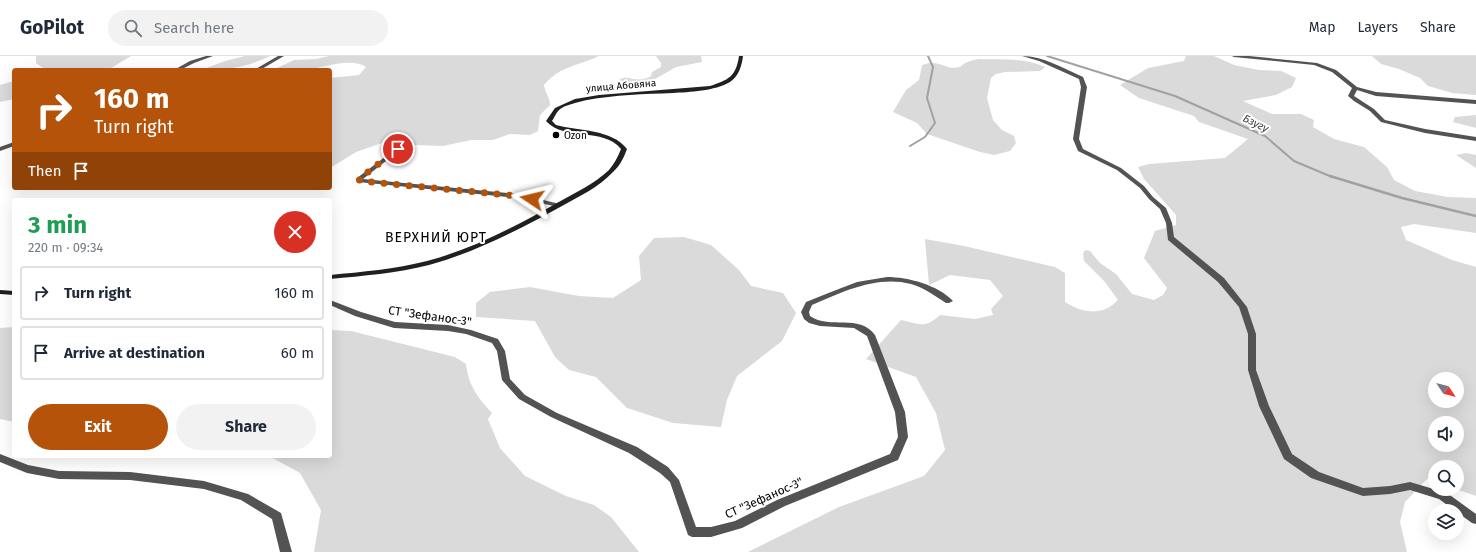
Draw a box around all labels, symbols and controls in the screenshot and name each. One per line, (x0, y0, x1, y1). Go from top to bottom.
search box (108, 10, 388, 46)
text: GoPilot (20, 16, 84, 39)
icon: search (122, 17, 144, 39)
text: Search here (154, 19, 234, 37)
text: Map (1309, 19, 1335, 36)
text: Layers (1357, 19, 1398, 36)
text: Share (1420, 19, 1456, 36)
street label: улица Абовяна (586, 77, 657, 95)
text: 160 m (94, 82, 169, 115)
icon: right (28, 84, 80, 136)
water label: Бзугу (1241, 112, 1271, 135)
text: Turn right (94, 116, 174, 138)
marker: Ozon (551, 130, 561, 140)
place label: Ozon (564, 130, 587, 142)
pin (381, 132, 415, 166)
icon: arrive (387, 138, 409, 160)
icon: arrive (70, 160, 92, 182)
text: Then (28, 162, 62, 180)
position arrow (511, 178, 553, 220)
text: 3 min (28, 211, 87, 239)
button: close (274, 211, 316, 253)
district label: ВЕРХНИЙ ЮРТ (385, 229, 487, 246)
text: 220 m · 09:34 (28, 240, 103, 255)
icon: right (30, 282, 52, 304)
text: Turn right (64, 284, 131, 302)
text: 160 m (274, 284, 314, 302)
street label: СТ "Зефанос-3" (387, 303, 473, 329)
icon: arrive (30, 342, 52, 364)
text: Arrive at destination (64, 344, 205, 362)
text: 60 m (281, 344, 314, 362)
north arrow (1428, 372, 1464, 408)
map controls (1428, 372, 1464, 540)
button: Exit (28, 404, 168, 450)
button: Share (176, 404, 316, 450)
button: sound (1428, 416, 1464, 452)
button: search (1428, 460, 1464, 496)
street label: СТ "Зефанос-3" (723, 474, 805, 521)
button: layers (1428, 504, 1464, 540)

